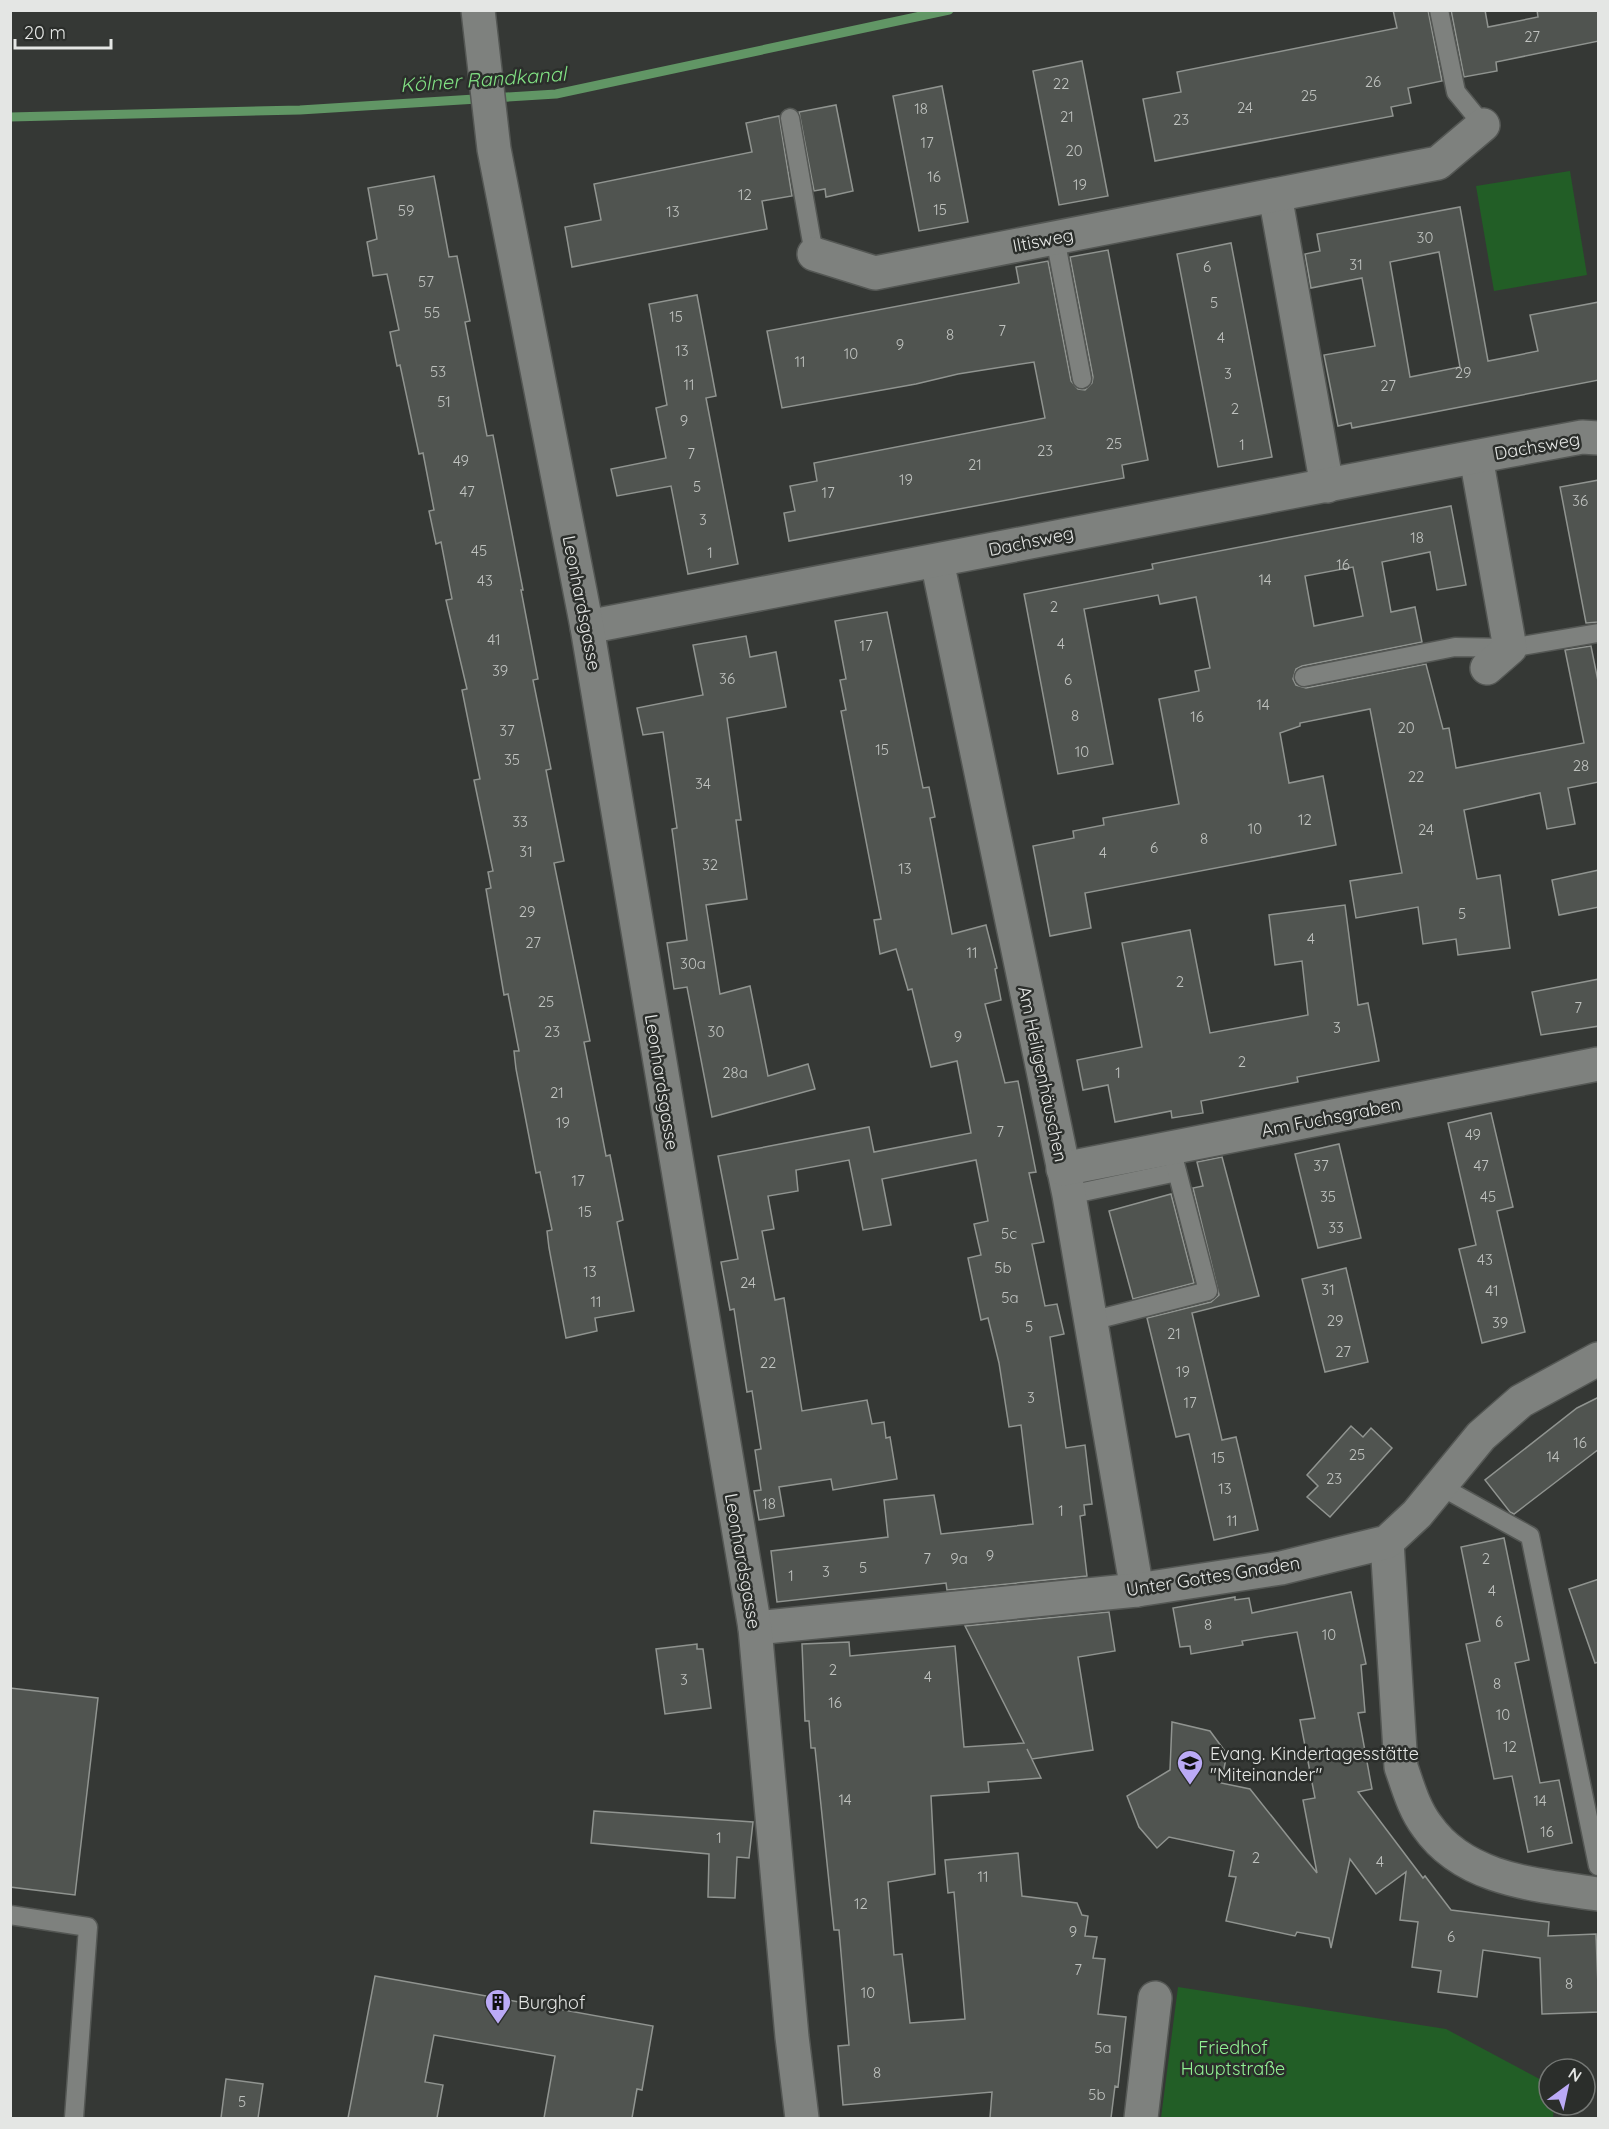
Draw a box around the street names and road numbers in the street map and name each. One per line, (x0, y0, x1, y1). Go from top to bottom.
street label: Iltisweg (1010, 223, 1076, 257)
street label: Dachsweg (1492, 427, 1582, 465)
street label: Dachsweg (986, 521, 1076, 561)
street label: Leonhardsgasse (558, 533, 606, 673)
street label: Am Heiligenhäuschen (1013, 984, 1073, 1164)
street label: Leonhardsgasse (640, 1012, 684, 1152)
street label: Am Fuchsgraben (1259, 1092, 1403, 1142)
street label: Leonhardsgasse (720, 1491, 766, 1631)
street label: Unter Gottes Gnaden (1124, 1551, 1302, 1601)

